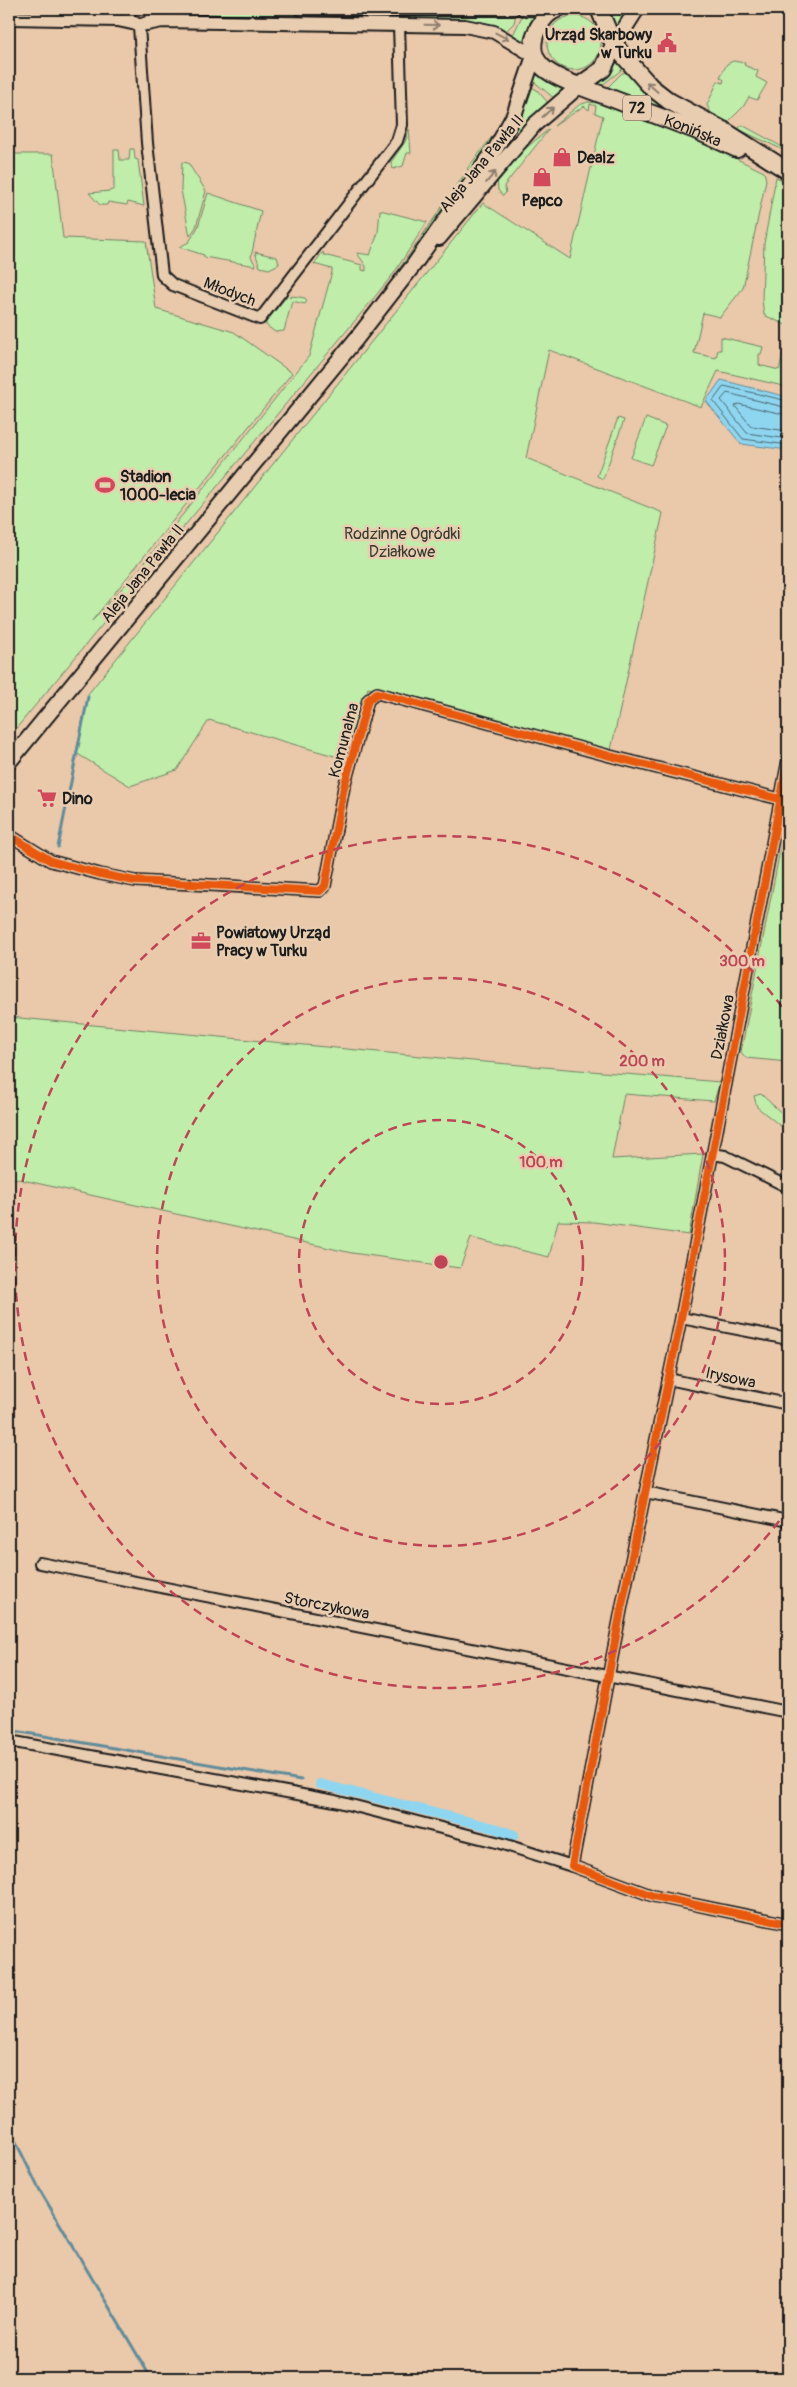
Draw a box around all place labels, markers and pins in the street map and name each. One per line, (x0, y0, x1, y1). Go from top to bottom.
place label: Urząd Skarbowy w Turku (545, 25, 652, 63)
public building icon: Urząd Skarbowy w Turku (656, 32, 678, 54)
shop icon: Dealz (551, 146, 573, 168)
place label: Dealz (577, 148, 615, 168)
shop icon: Pepco (531, 166, 553, 188)
place label: Pepco (522, 191, 563, 211)
place label: Stadion 1000-lecia (120, 467, 197, 505)
sports icon: Stadion 1000-lecia (94, 474, 116, 496)
supermarket icon: Dino (36, 787, 58, 809)
place label: Dino (62, 789, 93, 809)
place label: Powiatowy Urząd Pracy w Turku (216, 923, 331, 961)
office icon: Powiatowy Urząd Pracy w Turku (190, 930, 212, 952)
centre of rings (432, 1253, 450, 1271)

